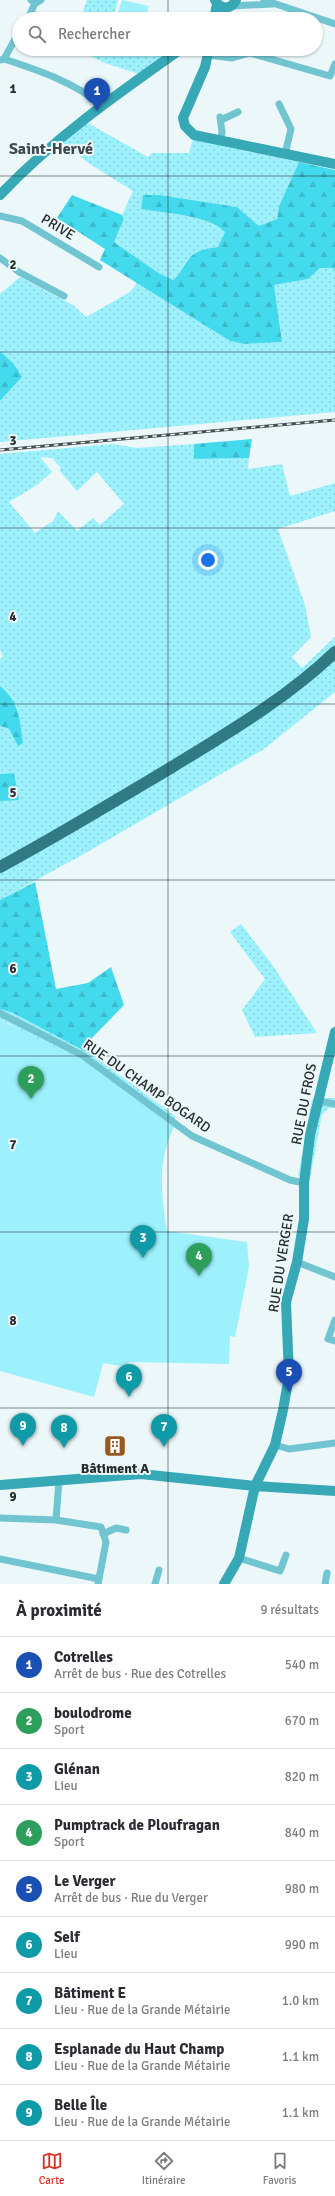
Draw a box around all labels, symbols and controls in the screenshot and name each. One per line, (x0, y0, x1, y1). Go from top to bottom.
search box (12, 12, 323, 56)
icon: search (26, 23, 48, 45)
text: Rechercher (58, 25, 131, 43)
pin: 1 (84, 78, 110, 111)
text: 1 (9, 81, 17, 97)
district label: Saint-Hervé (9, 139, 93, 159)
street label: PRIVE (38, 210, 78, 244)
text: 2 (9, 257, 17, 273)
text: 3 (9, 433, 17, 449)
your location (198, 550, 218, 570)
text: 4 (9, 609, 17, 625)
text: 5 (9, 785, 17, 801)
text: 6 (9, 961, 17, 977)
street label: RUE DU CHAMP BOGARD (80, 1036, 214, 1136)
street label: RUE DU FROS (288, 1062, 320, 1146)
pin: 2 (18, 1066, 44, 1099)
text: 7 (9, 1137, 17, 1153)
street label: RUE DU VERGER (265, 1212, 297, 1314)
pin: 3 (130, 1225, 156, 1258)
pin: 4 (186, 1243, 212, 1276)
text: 8 (9, 1313, 17, 1329)
pin: 5 (276, 1359, 302, 1392)
pin: 6 (116, 1364, 142, 1397)
pin: 9 (10, 1413, 36, 1446)
pin: 7 (151, 1414, 177, 1447)
pin: 8 (51, 1415, 77, 1448)
building icon: Bâtiment A (102, 1433, 128, 1459)
place label: Bâtiment A (81, 1460, 149, 1477)
text: 9 (9, 1489, 17, 1505)
text: À proximité (16, 1600, 102, 1621)
text: 9 résultats (260, 1602, 319, 1618)
text: Cotrelles (54, 1648, 113, 1666)
text: 1 (25, 1657, 33, 1673)
text: 540 m (285, 1657, 319, 1673)
text: Arrêt de bus · Rue des Cotrelles (54, 1666, 226, 1682)
text: boulodrome (54, 1704, 132, 1722)
text: 2 (25, 1713, 33, 1729)
text: 670 m (285, 1713, 319, 1729)
text: Sport (54, 1722, 84, 1738)
text: Glénan (54, 1760, 100, 1778)
text: 3 (25, 1769, 33, 1785)
text: 820 m (285, 1769, 319, 1785)
text: Lieu (54, 1778, 78, 1794)
text: Pumptrack de Ploufragan (54, 1816, 220, 1834)
text: 4 (25, 1825, 33, 1841)
text: 840 m (285, 1825, 319, 1841)
text: Sport (54, 1834, 84, 1850)
text: Le Verger (54, 1872, 116, 1890)
text: 5 (25, 1881, 33, 1897)
text: 980 m (285, 1881, 319, 1897)
text: Arrêt de bus · Rue du Verger (54, 1890, 208, 1906)
text: Self (54, 1928, 80, 1946)
text: 6 (25, 1937, 33, 1953)
text: 990 m (285, 1937, 319, 1953)
text: Lieu (54, 1946, 78, 1962)
text: Bâtiment E (54, 1984, 126, 2002)
text: 7 (25, 1993, 33, 2009)
text: 1.0 km (282, 1993, 319, 2009)
text: Lieu · Rue de la Grande Métairie (54, 2002, 231, 2018)
text: Esplanade du Haut Champ (54, 2040, 224, 2058)
text: 8 (25, 2049, 33, 2065)
text: 1.1 km (282, 2049, 319, 2065)
text: Lieu · Rue de la Grande Métairie (54, 2058, 231, 2074)
text: Belle Île (54, 2096, 107, 2114)
text: 9 (25, 2105, 33, 2121)
text: 1.1 km (282, 2105, 319, 2121)
text: Lieu · Rue de la Grande Métairie (54, 2114, 231, 2130)
tab: Carte (39, 2150, 64, 2187)
tab: Itinéraire (142, 2150, 185, 2187)
tab: Favoris (263, 2150, 296, 2187)

